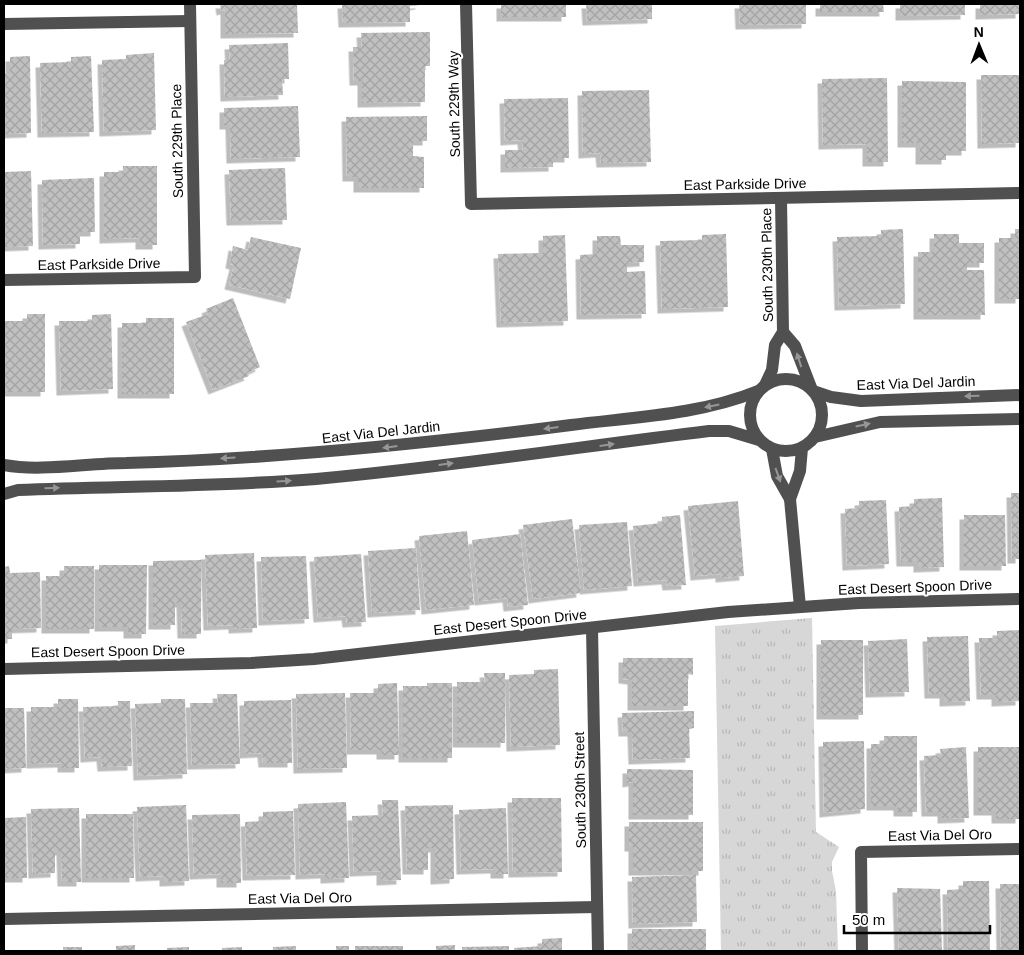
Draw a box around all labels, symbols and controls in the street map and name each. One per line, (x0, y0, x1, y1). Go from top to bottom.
north arrow (954, 20, 1004, 70)
text: N (974, 24, 984, 40)
street label: South 229th Way (445, 50, 463, 158)
street label: South 229th Place (168, 83, 186, 198)
street label: East Parkside Drive (683, 175, 807, 193)
street label: South 230th Place (758, 207, 776, 322)
street label: East Parkside Drive (37, 255, 161, 273)
one-way arrow (795, 352, 803, 367)
street label: East Via Del Jardin (856, 373, 976, 393)
one-way arrow (963, 392, 979, 400)
one-way arrow (704, 402, 720, 410)
street label: East Via Del Jardin (321, 418, 441, 446)
one-way arrow (855, 421, 870, 429)
one-way arrow (543, 424, 559, 432)
one-way arrow (600, 440, 616, 448)
one-way arrow (381, 443, 397, 451)
one-way arrow (219, 455, 235, 463)
one-way arrow (438, 460, 454, 468)
one-way arrow (774, 468, 782, 483)
one-way arrow (277, 477, 293, 485)
one-way arrow (44, 484, 60, 492)
street label: East Desert Spoon Drive (838, 576, 992, 598)
street label: East Desert Spoon Drive (433, 606, 588, 638)
street label: East Desert Spoon Drive (31, 642, 185, 660)
street label: South 230th Street (571, 731, 589, 849)
street label: East Via Del Oro (888, 826, 992, 844)
street label: East Via Del Oro (248, 889, 352, 907)
scale bar (844, 902, 990, 934)
text: 50 m (852, 911, 885, 928)

